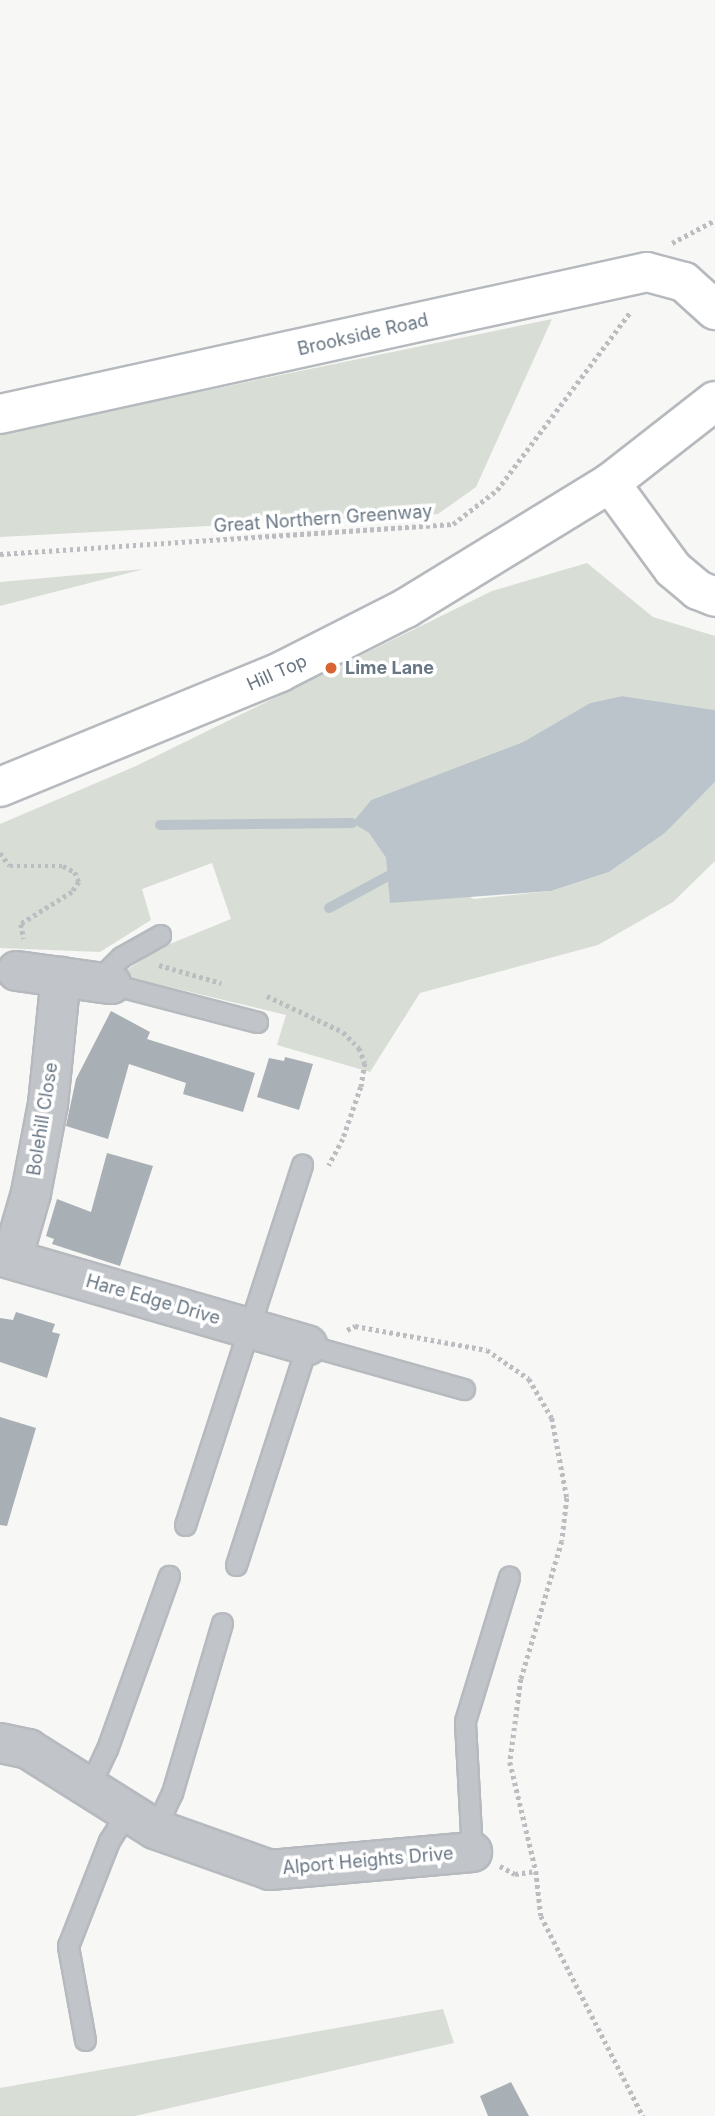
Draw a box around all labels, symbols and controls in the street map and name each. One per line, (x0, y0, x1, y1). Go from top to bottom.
street label: Brookside Road (295, 309, 431, 361)
street label: Great Northern Greenway (213, 501, 433, 537)
street label: Hill Top (244, 650, 310, 696)
place label: Lime Lane (345, 657, 434, 679)
marker: Lime Lane (323, 660, 339, 676)
street label: Bolehill Close (23, 1061, 63, 1177)
street label: Hare Edge Drive (83, 1271, 223, 1329)
street label: Alport Heights Drive (282, 1843, 454, 1879)

